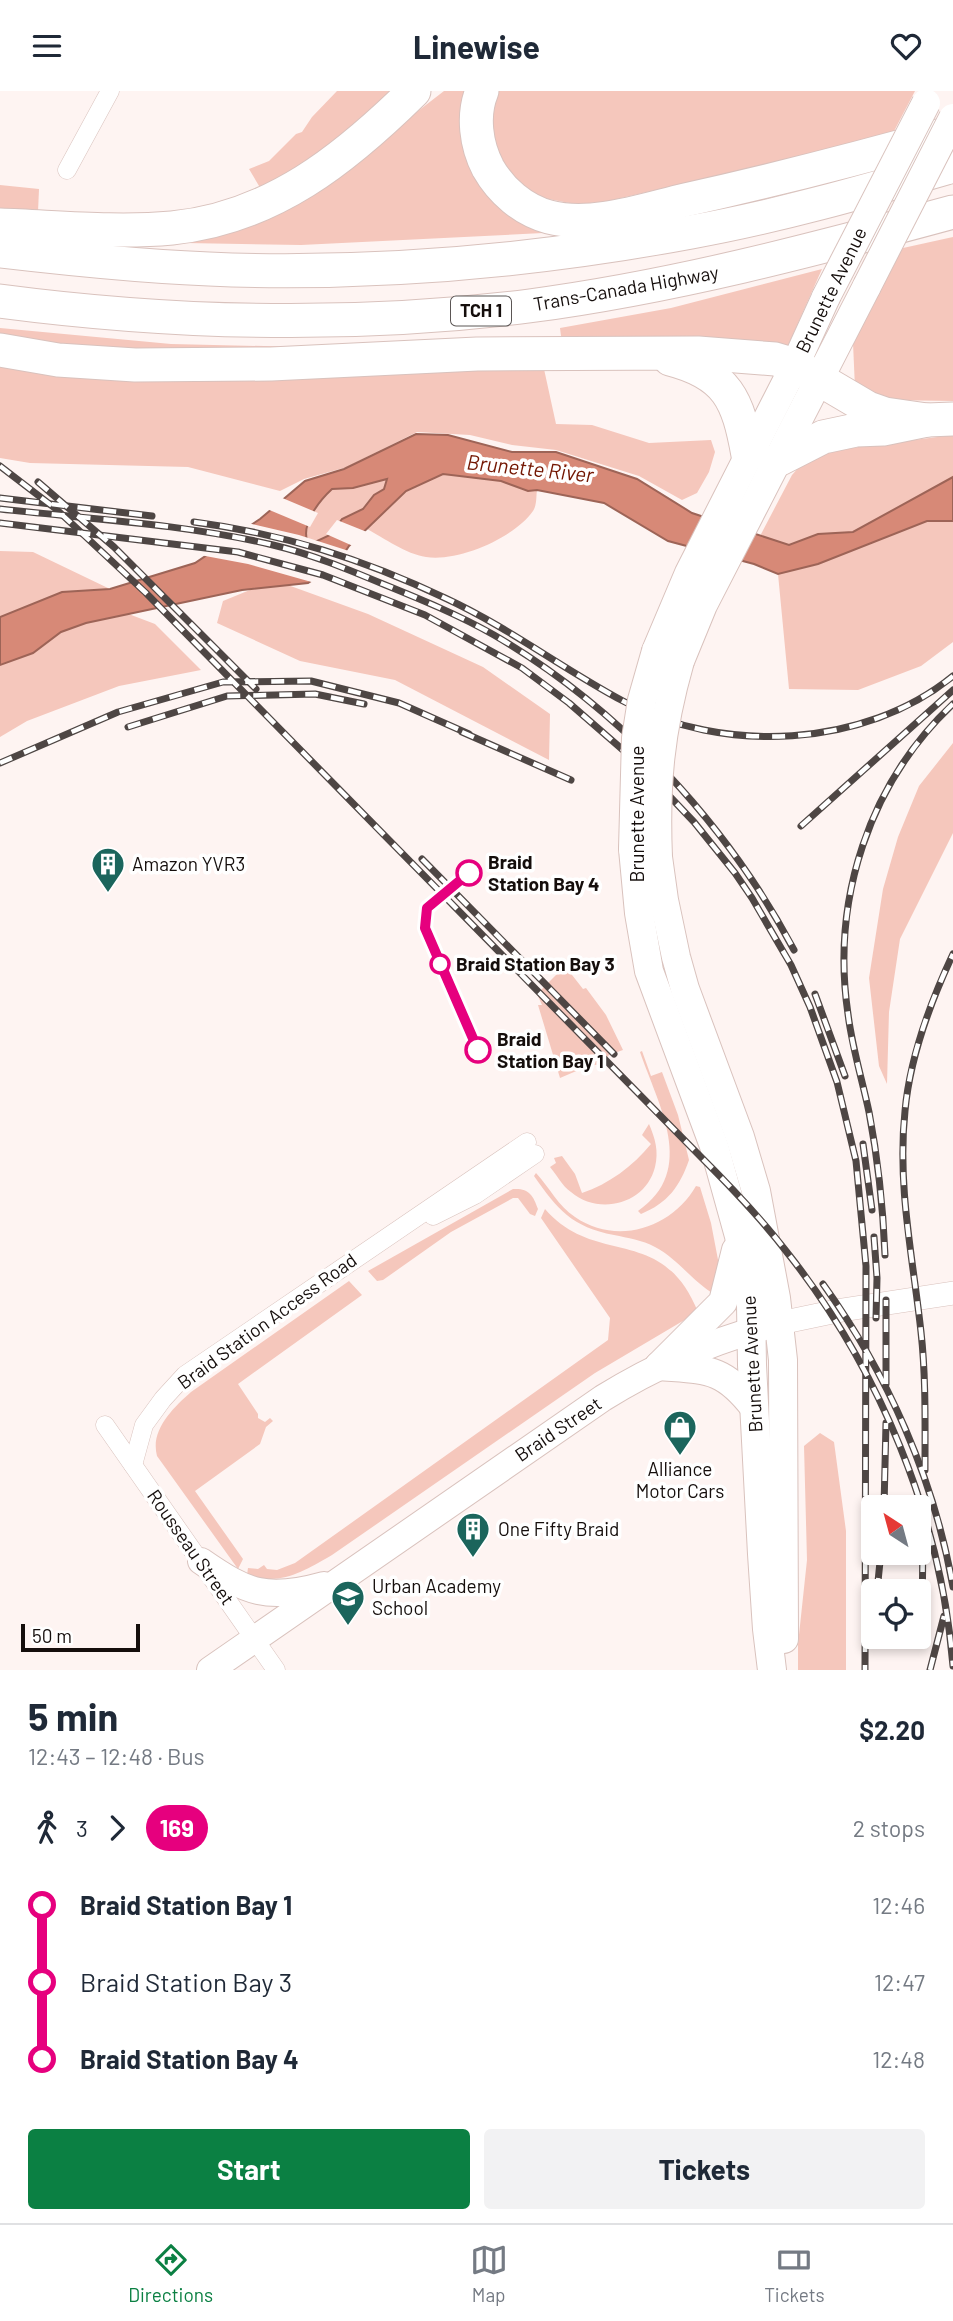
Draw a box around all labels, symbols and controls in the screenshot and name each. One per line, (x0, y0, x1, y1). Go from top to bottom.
icon: menu (28, 27, 66, 65)
text: Linewise (413, 27, 540, 65)
icon: heart (887, 27, 925, 65)
street label: Brunette Avenue (790, 223, 871, 356)
street label: Trans-Canada Highway (532, 260, 720, 315)
road number: TCH 1 (451, 296, 511, 325)
water label: Brunette River (466, 448, 595, 487)
street label: Brunette Avenue (625, 746, 648, 882)
building icon: Amazon YVR3 (89, 845, 127, 894)
place label: Braid Station Bay 4 (488, 850, 600, 895)
place label: Amazon YVR3 (132, 852, 245, 875)
marker: Braid Station Bay 4 (456, 860, 482, 886)
place label: Braid Station Bay 3 (456, 952, 615, 975)
marker: Braid Station Bay 3 (430, 954, 450, 974)
place label: Braid Station Bay 1 (497, 1027, 604, 1072)
marker: Braid Station Bay 1 (465, 1037, 491, 1063)
street label: Braid Station Access Road (173, 1248, 361, 1393)
street label: Brunette Avenue (736, 1295, 767, 1433)
street label: Braid Street (510, 1391, 605, 1466)
shop icon: Alliance Motor Cars (661, 1408, 699, 1457)
place label: Alliance Motor Cars (636, 1457, 724, 1502)
street label: Rousseau Street (143, 1485, 240, 1609)
north arrow (861, 1495, 931, 1565)
map controls (861, 1495, 931, 1649)
building icon: One Fifty Braid (454, 1510, 492, 1559)
place label: One Fifty Braid (498, 1517, 619, 1540)
place label: Urban Academy School (372, 1574, 501, 1619)
school or university icon: Urban Academy School (329, 1578, 367, 1627)
button: locate (861, 1579, 931, 1649)
scale bar (21, 1621, 140, 1653)
text: 50 m (32, 1624, 72, 1647)
text: 5 min (28, 1693, 118, 1739)
text: $2.20 (859, 1714, 925, 1745)
text: 12:43 – 12:48 · Bus (28, 1742, 205, 1770)
icon: walk (28, 1809, 66, 1847)
icon: forward (98, 1809, 136, 1847)
text: 169 (160, 1813, 194, 1842)
text: 3 (76, 1814, 88, 1842)
text: 2 stops (853, 1814, 925, 1842)
text: Braid Station Bay 1 (80, 1889, 292, 1920)
text: 12:46 (872, 1891, 925, 1919)
text: Braid Station Bay 3 (80, 1966, 292, 1997)
text: 12:47 (874, 1968, 925, 1996)
text: Braid Station Bay 4 (80, 2043, 299, 2074)
text: 12:48 (872, 2045, 925, 2073)
button: Start (28, 2129, 470, 2209)
button: Tickets (484, 2129, 925, 2209)
tab: Directions (128, 2241, 213, 2306)
tab: Map (470, 2241, 508, 2306)
tab: Tickets (764, 2241, 825, 2306)

